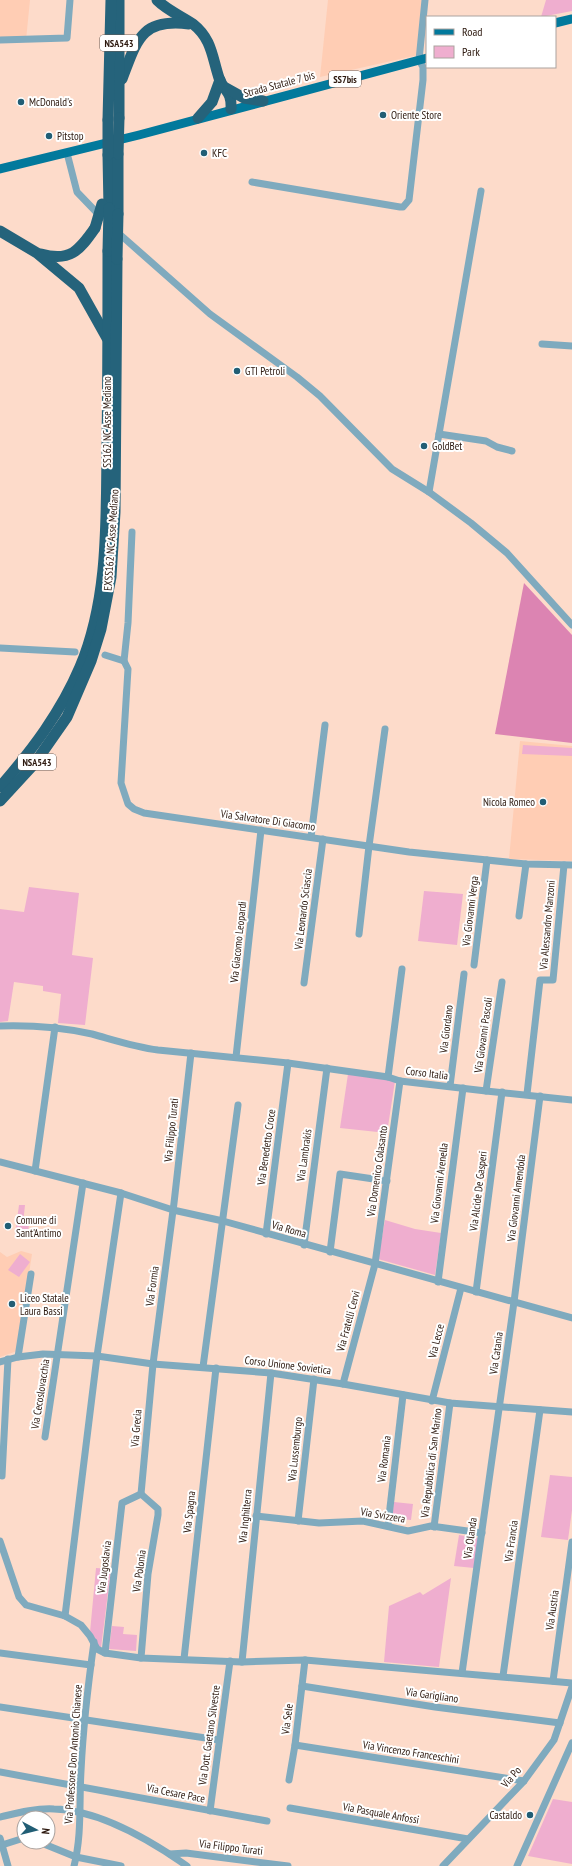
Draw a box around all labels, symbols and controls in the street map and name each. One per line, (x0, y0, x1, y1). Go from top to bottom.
legend (426, 16, 556, 68)
text: Road (462, 24, 482, 39)
road number: NSA543 (100, 35, 138, 51)
text: Park (462, 44, 480, 59)
street label: Strada Statale 7 bis (242, 68, 316, 100)
road number: SS7bis (329, 71, 361, 87)
place label: McDonald's (29, 95, 72, 109)
marker: McDonald's (16, 97, 26, 107)
place label: Oriente Store (391, 108, 442, 122)
marker: Oriente Store (378, 110, 388, 120)
place label: Pitstop (57, 129, 84, 143)
marker: Pitstop (44, 131, 54, 141)
place label: KFC (212, 146, 227, 160)
marker: KFC (199, 148, 209, 158)
place label: GTI Petroli (245, 364, 285, 378)
marker: GTI Petroli (232, 366, 242, 376)
street label: SS162 NC Asse Mediano (100, 376, 114, 468)
place label: GoldBet (432, 439, 462, 453)
marker: GoldBet (419, 441, 429, 451)
street label: EXSS162 NC Asse Mediano (100, 489, 122, 591)
road number: NSA543 (18, 754, 56, 770)
place label: Nicola Romeo (483, 795, 535, 809)
marker: Nicola Romeo (538, 797, 548, 807)
street label: Via Salvatore Di Giacomo (219, 806, 316, 834)
street label: Via Leonardo Sciascia (291, 868, 315, 951)
street label: Via Giovanni Verga (459, 875, 481, 948)
street label: Via Alessandro Manzoni (536, 880, 558, 971)
street label: Via Giacomo Leopardi (227, 901, 249, 984)
street label: Via Giovanni Pascoli (471, 996, 495, 1075)
street label: Via Giordano (436, 1004, 456, 1055)
street label: Corso Italia (405, 1063, 449, 1083)
street label: Via Filippo Turati (161, 1097, 181, 1164)
street label: Via Benedetto Croce (254, 1108, 278, 1187)
street label: Via Domenico Colasanto (364, 1124, 390, 1218)
street label: Via Lambrakis (293, 1128, 315, 1183)
street label: Via Giovanni Arenella (427, 1142, 451, 1225)
street label: Via Alcide De Gasperi (466, 1150, 490, 1233)
street label: Via Giovanni Amendola (504, 1154, 528, 1243)
place label: Comune di Sant'Antimo (16, 1213, 61, 1240)
street label: Via Roma (269, 1217, 308, 1241)
marker: Comune di Sant'Antimo (3, 1221, 13, 1231)
street label: Via Formia (142, 1265, 162, 1308)
street label: Via Fratelli Cervi (333, 1289, 363, 1354)
place label: Liceo Statale Laura Bassi (20, 1291, 69, 1318)
marker: Liceo Statale Laura Bassi (7, 1299, 17, 1309)
street label: Via Lecce (425, 1322, 447, 1361)
street label: Via Catania (486, 1331, 506, 1376)
street label: Corso Unione Sovietica (244, 1353, 332, 1377)
street label: Via Cecoslovacchia (27, 1358, 52, 1431)
street label: Via Repubblica di San Marino (417, 1407, 445, 1520)
street label: Via Grecia (127, 1409, 145, 1448)
street label: Via Lussemburgo (285, 1416, 305, 1483)
street label: Via Romania (374, 1435, 394, 1484)
street label: Via Inghilterra (235, 1488, 255, 1545)
street label: Via Spagna (180, 1490, 198, 1535)
street label: Via Svizzera (358, 1504, 407, 1526)
street label: Via Olanda (460, 1517, 480, 1560)
street label: Via Francia (501, 1519, 521, 1564)
street label: Via Jugoslavia (94, 1540, 114, 1595)
street label: Via Polonia (129, 1549, 149, 1594)
street label: Via Austria (542, 1589, 562, 1632)
street label: Via Professore Don Antonio Chianese (61, 1683, 85, 1825)
street label: Via Dott. Gaetano Silvestre (195, 1684, 223, 1787)
street label: Via Garigliano (404, 1684, 460, 1706)
street label: Via Sele (278, 1703, 296, 1736)
street label: Via Vincenzo Franceschini (361, 1737, 460, 1767)
street label: Via Po (497, 1763, 524, 1791)
street label: Via Cesare Pace (145, 1780, 207, 1806)
street label: Via Pasquale Anfossi (341, 1799, 420, 1827)
place label: Castaldo (489, 1808, 522, 1822)
north arrow (16, 1810, 56, 1850)
marker: Castaldo (525, 1810, 535, 1820)
text: N (39, 1827, 53, 1835)
street label: Via Filippo Turati (197, 1836, 264, 1858)

